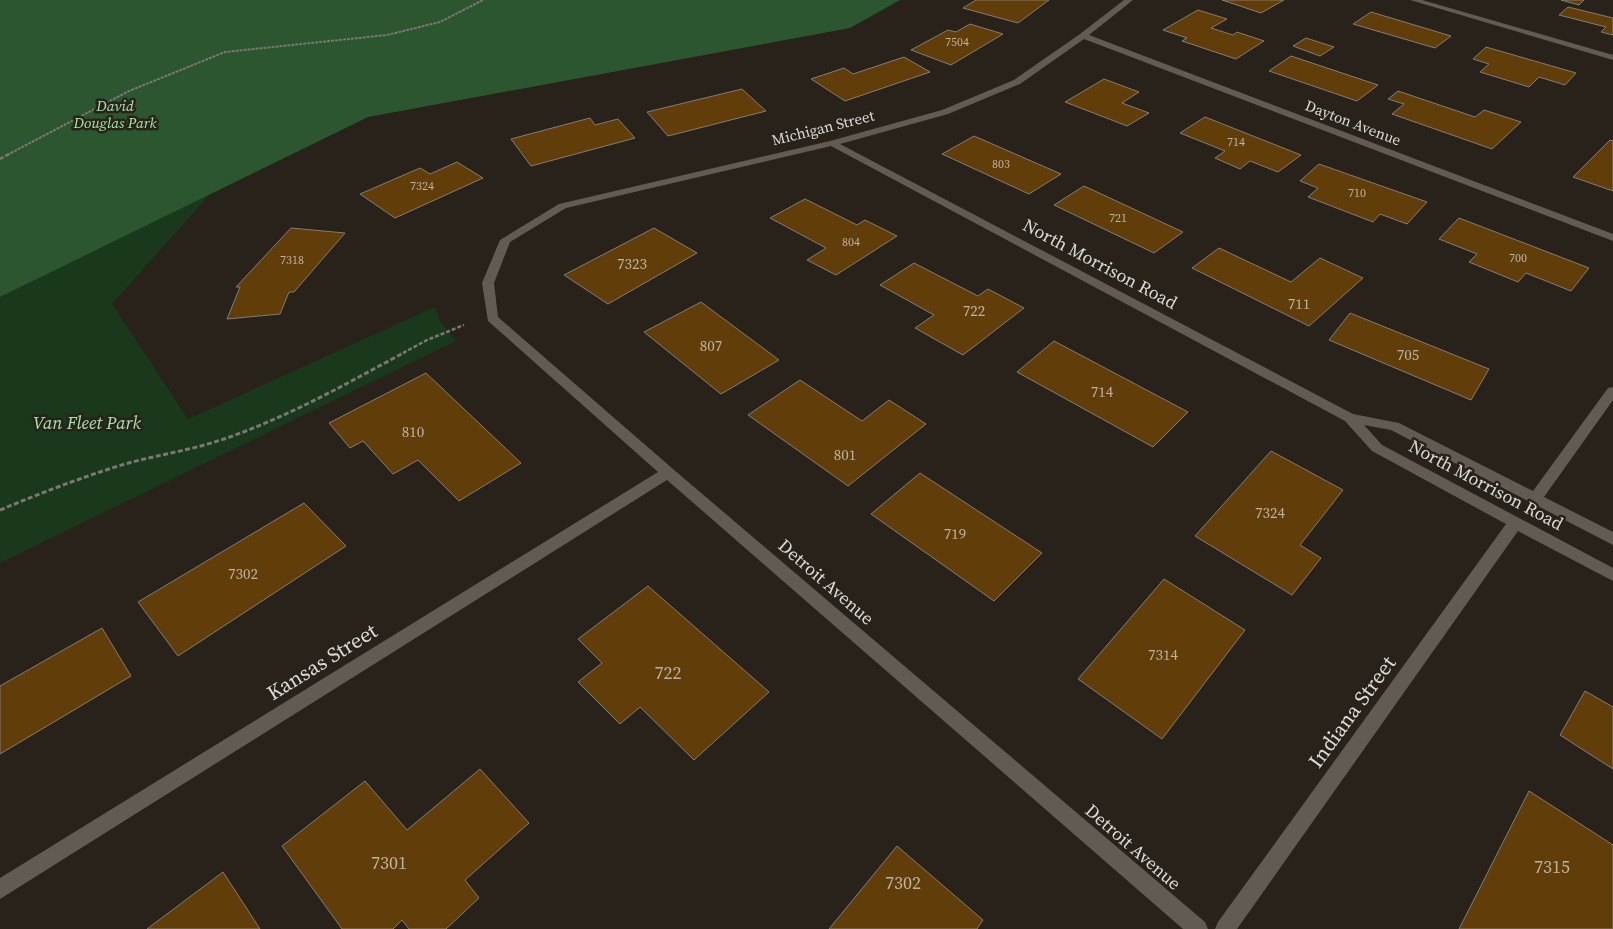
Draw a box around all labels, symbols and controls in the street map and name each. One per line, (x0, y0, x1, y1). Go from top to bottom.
house number: 7504 (945, 34, 969, 50)
park label: David Douglas Park (72, 95, 157, 133)
street label: Dayton Avenue (1302, 95, 1404, 151)
street label: Michigan Street (769, 105, 876, 150)
house number: 714 (1227, 134, 1245, 150)
house number: 803 (992, 156, 1010, 172)
house number: 7324 (410, 178, 434, 194)
house number: 710 (1348, 185, 1366, 201)
house number: 721 (1109, 210, 1127, 226)
street label: North Morrison Road (1019, 212, 1182, 315)
house number: 804 (842, 234, 860, 250)
house number: 700 (1509, 250, 1527, 266)
house number: 7318 (280, 252, 304, 268)
house number: 7323 (617, 253, 647, 274)
house number: 711 (1288, 293, 1310, 314)
house number: 722 (963, 300, 985, 321)
house number: 807 (700, 335, 722, 356)
house number: 705 (1397, 344, 1419, 365)
house number: 714 (1091, 381, 1114, 402)
park label: Van Fleet Park (33, 410, 141, 435)
house number: 810 (402, 421, 424, 442)
street label: North Morrison Road (1405, 433, 1568, 536)
house number: 801 (834, 444, 856, 465)
house number: 7324 (1255, 502, 1285, 523)
house number: 719 (944, 523, 966, 544)
street label: Detroit Avenue (773, 533, 880, 630)
house number: 7302 (228, 563, 258, 584)
street label: Kansas Street (261, 616, 383, 707)
house number: 7314 (1148, 644, 1178, 665)
street label: Indiana Street (1301, 650, 1402, 774)
house number: 722 (655, 660, 682, 685)
street label: Detroit Avenue (1080, 798, 1187, 895)
house number: 7301 (371, 850, 407, 875)
house number: 7315 (1534, 854, 1570, 879)
house number: 7302 (885, 870, 921, 895)

